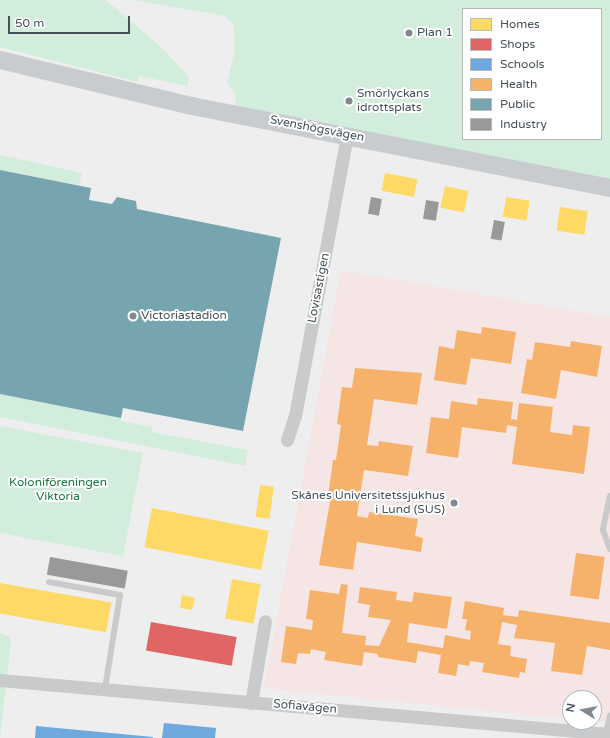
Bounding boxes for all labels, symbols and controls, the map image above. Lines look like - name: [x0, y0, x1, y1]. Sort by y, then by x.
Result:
- scale bar: [10, 8, 132, 34]
- legend: [462, 8, 602, 140]
- text: 50 m: [15, 16, 44, 30]
- text: Homes: [500, 17, 540, 31]
- place label: Plan 1: [417, 26, 453, 40]
- marker: Plan 1: [404, 28, 414, 38]
- text: Shops: [500, 37, 535, 51]
- text: Schools: [500, 57, 544, 71]
- text: Health: [500, 77, 537, 91]
- place label: Smörlyckans idrottsplats: [357, 87, 429, 115]
- marker: Smörlyckans idrottsplats: [344, 96, 354, 106]
- text: Public: [500, 97, 535, 111]
- street label: Svenshögsvägen: [269, 113, 365, 145]
- text: Industry: [500, 117, 547, 131]
- street label: Lovisastigen: [305, 252, 333, 324]
- place label: Victoriastadion: [141, 309, 227, 323]
- marker: Victoriastadion: [128, 311, 138, 321]
- park label: Koloniföreningen Viktoria: [9, 476, 107, 504]
- place label: Skånes Universitetssjukhus i Lund (SUS): [291, 489, 445, 517]
- marker: Skånes Universitetssjukhus i Lund (SUS): [448, 497, 460, 509]
- north arrow: [562, 690, 602, 730]
- street label: Sofiavägen: [273, 697, 337, 717]
- text: N: [563, 702, 578, 713]

